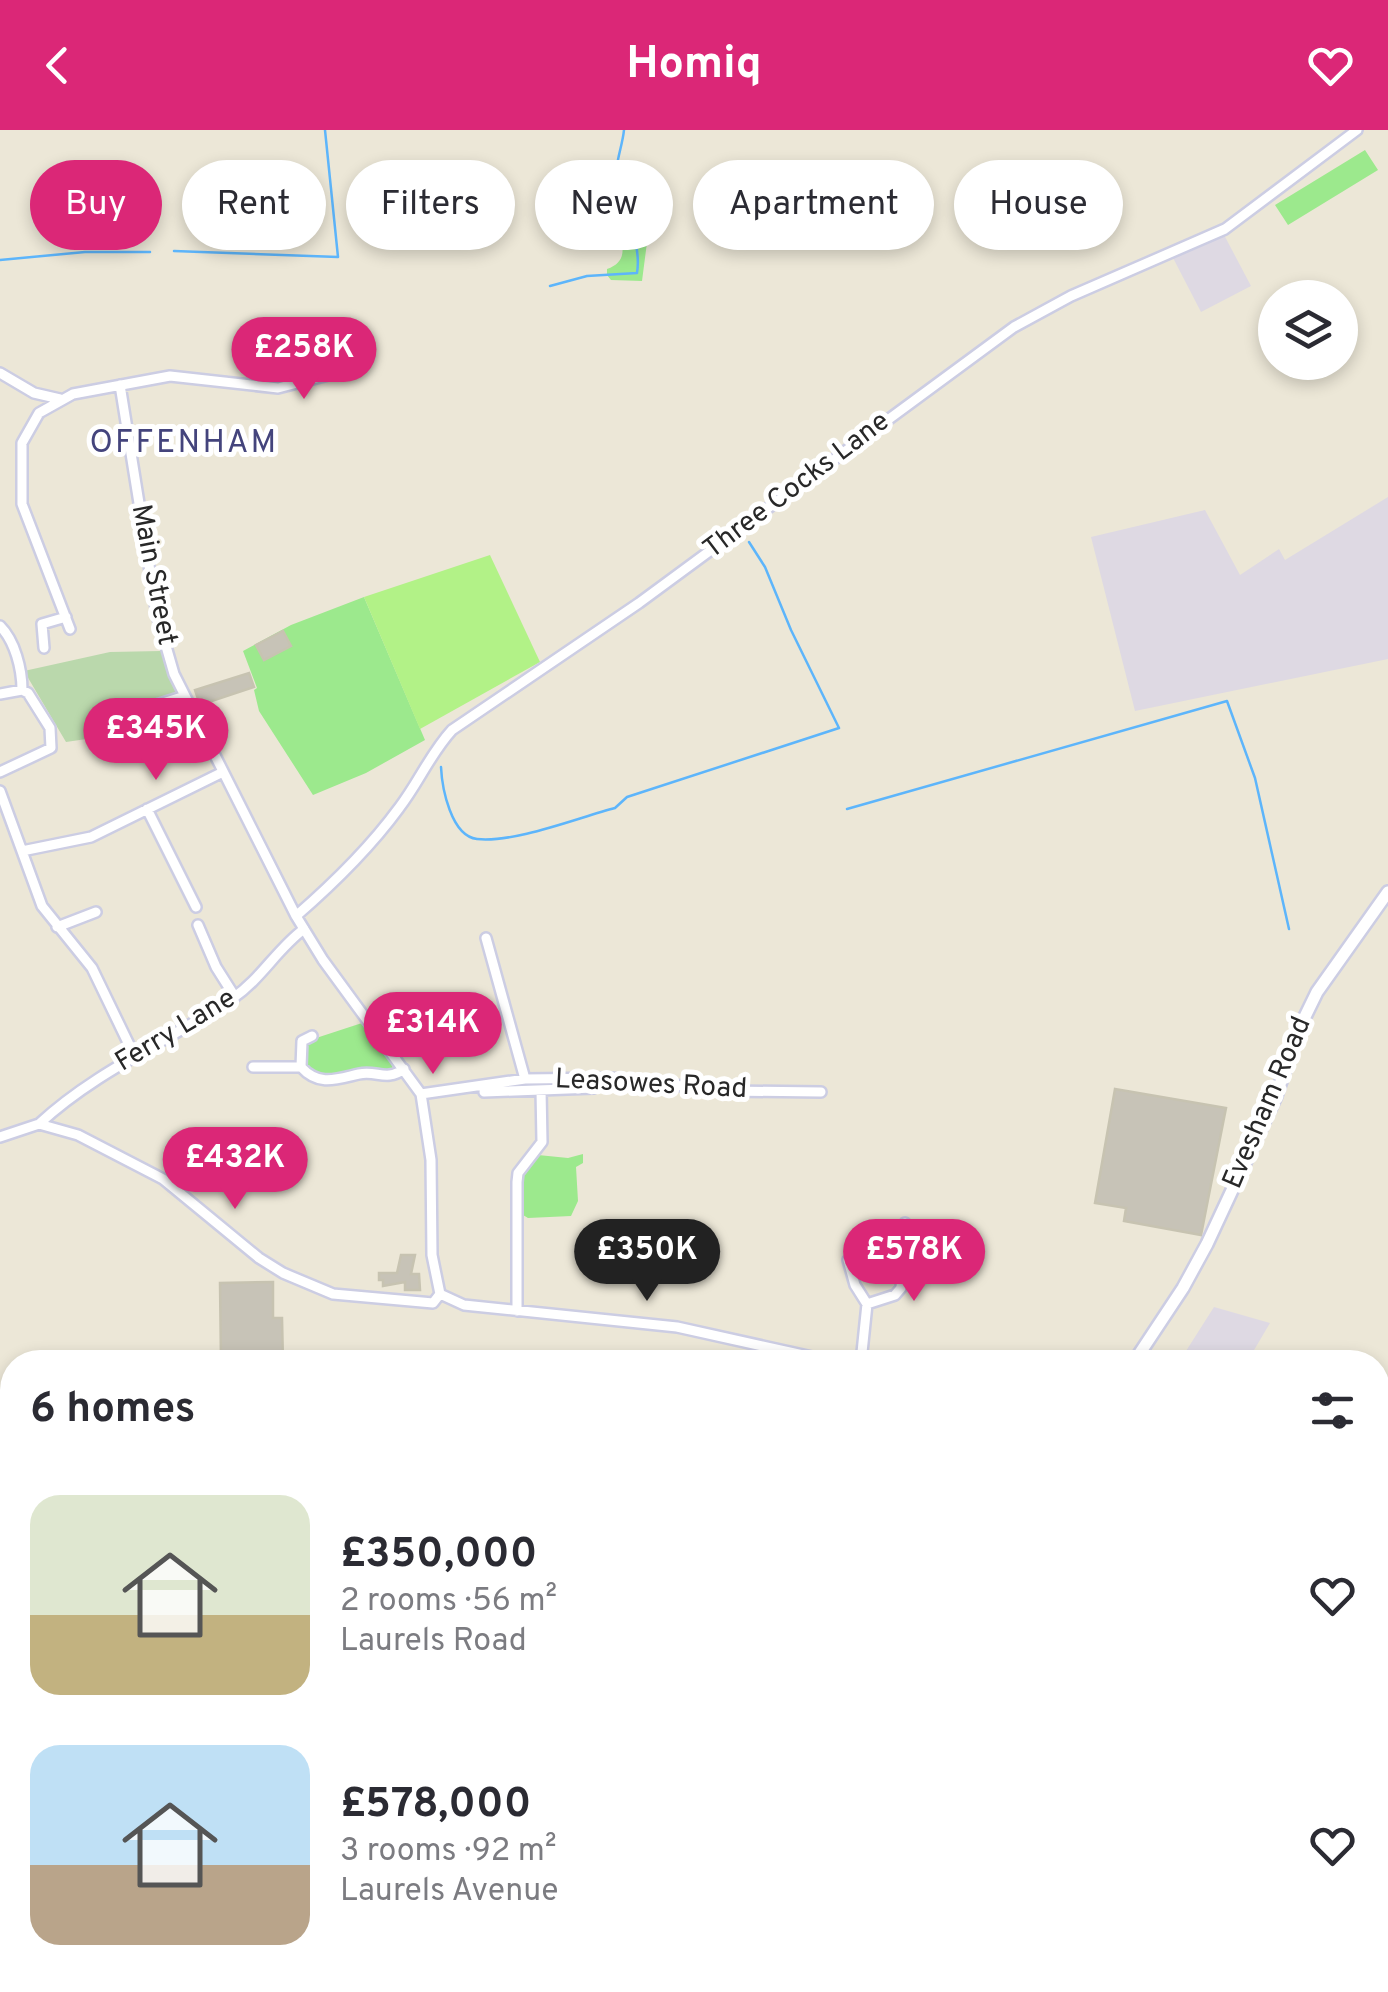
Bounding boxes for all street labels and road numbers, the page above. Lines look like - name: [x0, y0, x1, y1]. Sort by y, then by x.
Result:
- street label: Three Cocks Lane: [697, 404, 897, 568]
- street label: Main Street: [122, 501, 184, 649]
- street label: Ferry Lane: [109, 981, 243, 1081]
- street label: Evesham Road: [1216, 1012, 1320, 1194]
- street label: Leasowes Road: [554, 1062, 748, 1108]

